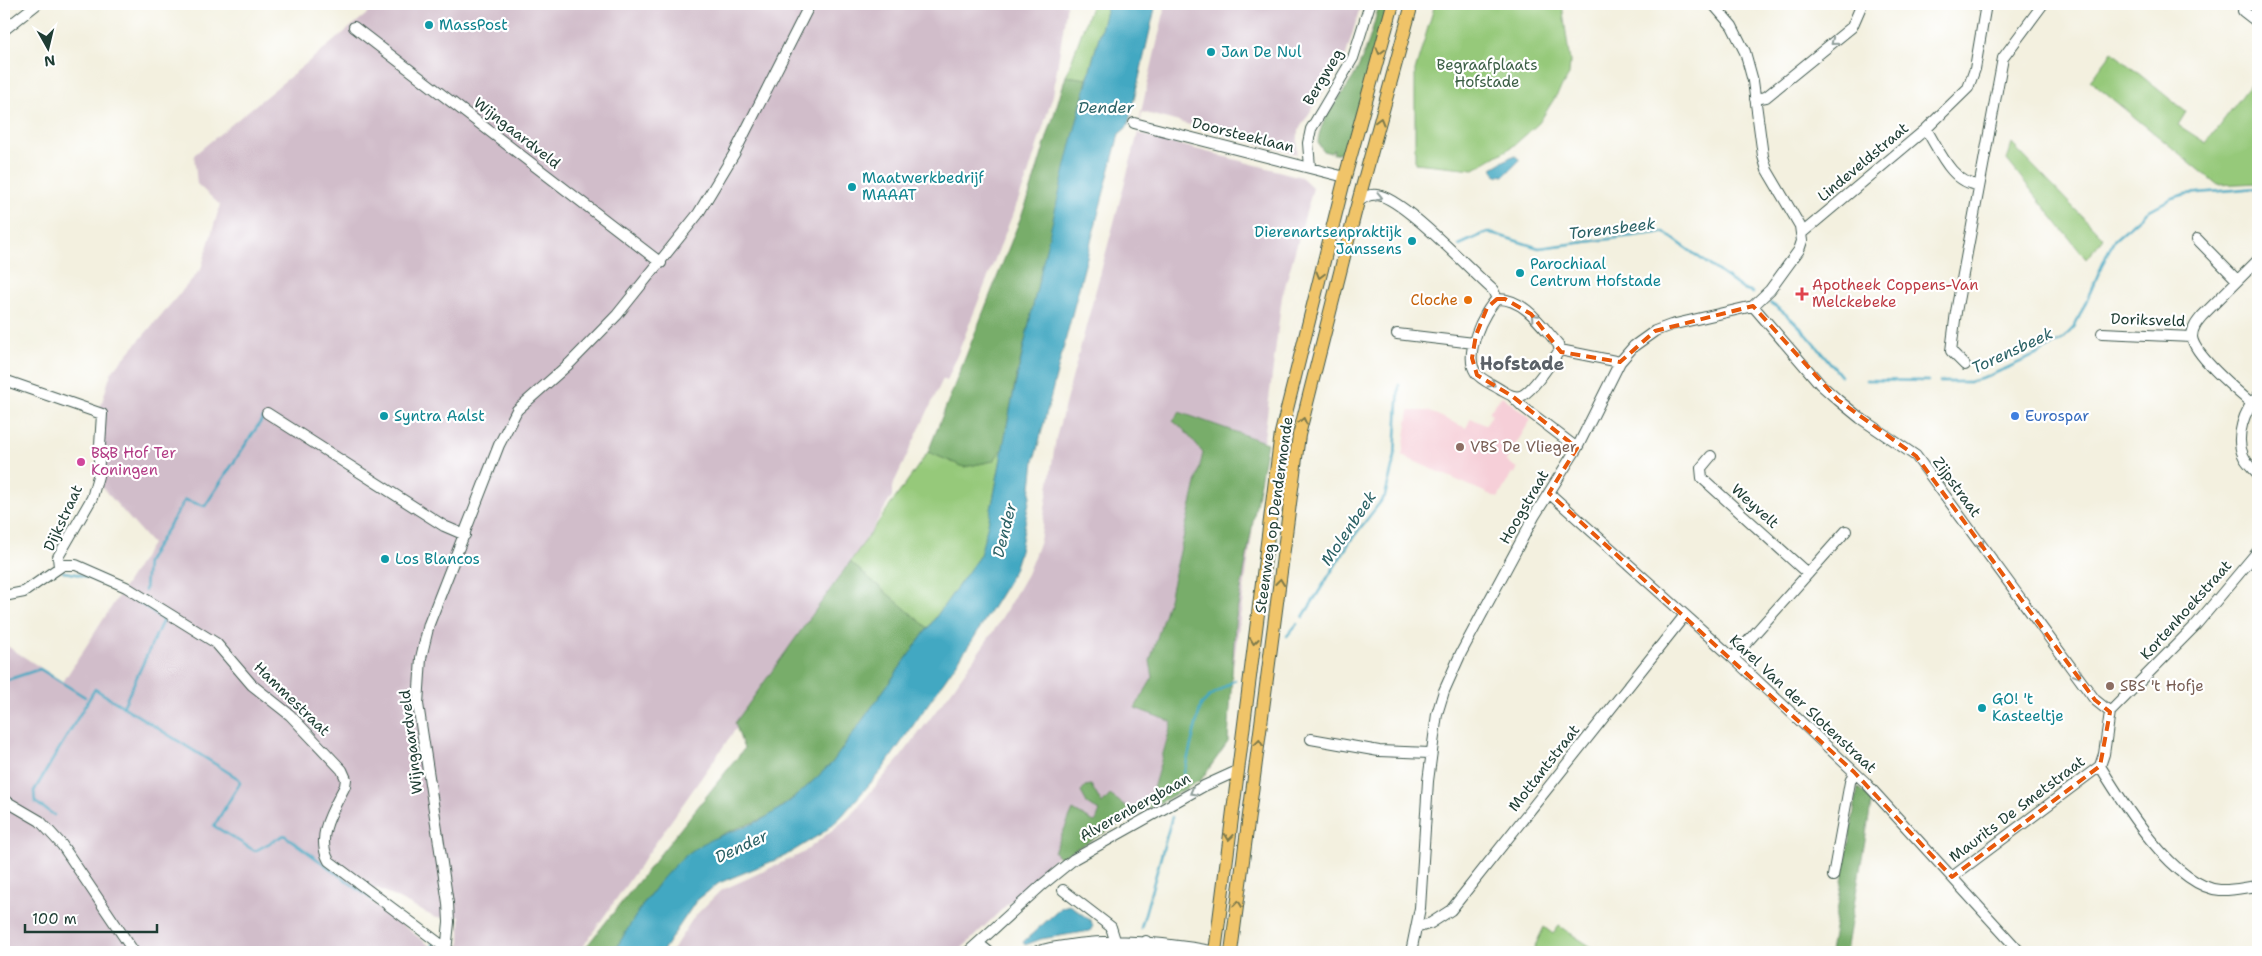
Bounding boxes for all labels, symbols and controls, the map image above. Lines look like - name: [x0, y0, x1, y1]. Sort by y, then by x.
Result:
- place label: MassPost: [439, 15, 508, 35]
- marker: MassPost: [423, 19, 435, 31]
- north arrow: [22, 22, 72, 72]
- one-way arrow: [1831, 36, 1840, 44]
- place label: Jan De Nul: [1221, 42, 1302, 62]
- street label: Bergweg: [1298, 45, 1348, 109]
- marker: Jan De Nul: [1205, 46, 1217, 58]
- one-way arrow: [1375, 46, 1385, 54]
- text: N: [43, 51, 57, 71]
- park label: Begraafplaats Hofstade: [1436, 55, 1538, 92]
- street label: Wijngaardveld: [469, 93, 565, 173]
- water label: Dender: [1078, 97, 1134, 118]
- street label: Doorsteeklaan: [1190, 113, 1296, 157]
- one-way arrow: [1374, 117, 1385, 126]
- street label: Lindeveldstraat: [1813, 118, 1913, 206]
- place label: Maatwerkbedrijf MAAAT: [862, 168, 984, 205]
- marker: Maatwerkbedrijf MAAAT: [846, 181, 858, 193]
- one-way arrow: [1374, 191, 1383, 201]
- water label: Torensbeek: [1567, 213, 1657, 244]
- place label: Dierenartsenpraktijk Janssens: [1254, 222, 1402, 259]
- marker: Dierenartsenpraktijk Janssens: [1406, 235, 1418, 247]
- place label: Parochiaal Centrum Hofstade: [1530, 254, 1661, 291]
- marker: Parochiaal Centrum Hofstade: [1514, 267, 1526, 279]
- one-way arrow: [1315, 271, 1325, 279]
- place label: Apotheek Coppens-Van Melckebeke: [1812, 275, 1978, 312]
- marker: Apotheek Coppens-Van Melckebeke: [1796, 288, 1808, 300]
- place label: Cloche: [1411, 290, 1458, 310]
- marker: Cloche: [1462, 294, 1474, 306]
- street label: Doriksveld: [2110, 309, 2186, 331]
- one-way arrow: [1531, 314, 1540, 323]
- water label: Torensbeek: [1968, 322, 2056, 378]
- district label: Hofstade: [1480, 352, 1565, 376]
- one-way arrow: [1486, 377, 1495, 387]
- place label: Syntra Aalst: [394, 406, 485, 426]
- place label: Eurospar: [2025, 406, 2089, 426]
- marker: Syntra Aalst: [378, 410, 390, 422]
- marker: Eurospar: [2009, 410, 2021, 422]
- street label: Steenweg op Dendermonde: [1250, 415, 1298, 615]
- one-way arrow: [1297, 416, 1308, 425]
- place label: VBS De Vlieger: [1470, 437, 1577, 457]
- marker: VBS De Vlieger: [1454, 441, 1466, 453]
- place label: B&B Hof Ter Koningen: [91, 443, 176, 480]
- street label: Zijpstraat: [1928, 453, 1986, 521]
- marker: B&B Hof Ter Koningen: [75, 456, 87, 468]
- street label: Hoogstraat: [1495, 466, 1553, 548]
- street label: Weyvelt: [1727, 479, 1783, 533]
- street label: Dijkstraat: [39, 482, 87, 554]
- water label: Molenbeek: [1316, 487, 1381, 570]
- water label: Dender: [988, 500, 1022, 560]
- one-way arrow: [1975, 539, 1984, 549]
- place label: Los Blancos: [395, 549, 480, 569]
- marker: Los Blancos: [379, 553, 391, 565]
- street label: Kortenhoekstraat: [2136, 556, 2236, 664]
- one-way arrow: [1274, 577, 1285, 585]
- street label: Karel Van der Slotenstraat: [1725, 630, 1881, 778]
- one-way arrow: [1249, 638, 1260, 646]
- street label: Hammestraat: [250, 658, 334, 740]
- one-way arrow: [2071, 670, 2081, 679]
- place label: SBS 't Hofje: [2120, 676, 2204, 696]
- marker: SBS 't Hofje: [2104, 680, 2116, 692]
- street label: Wijngaardveld: [395, 688, 427, 795]
- place label: GO! 't Kasteeltje: [1992, 689, 2064, 726]
- marker: GO! 't Kasteeltje: [1976, 702, 1988, 714]
- street label: Mottantstraat: [1504, 720, 1584, 816]
- one-way arrow: [1253, 738, 1264, 746]
- street label: Maurits De Smetstraat: [1945, 751, 2089, 867]
- street label: Alverenbergbaan: [1076, 768, 1194, 846]
- one-way arrow: [1189, 786, 1198, 796]
- water label: Dender: [711, 825, 771, 868]
- one-way arrow: [1224, 833, 1235, 841]
- one-way arrow: [1232, 900, 1243, 908]
- scale bar: [25, 901, 158, 933]
- text: 100 m: [32, 909, 77, 929]

